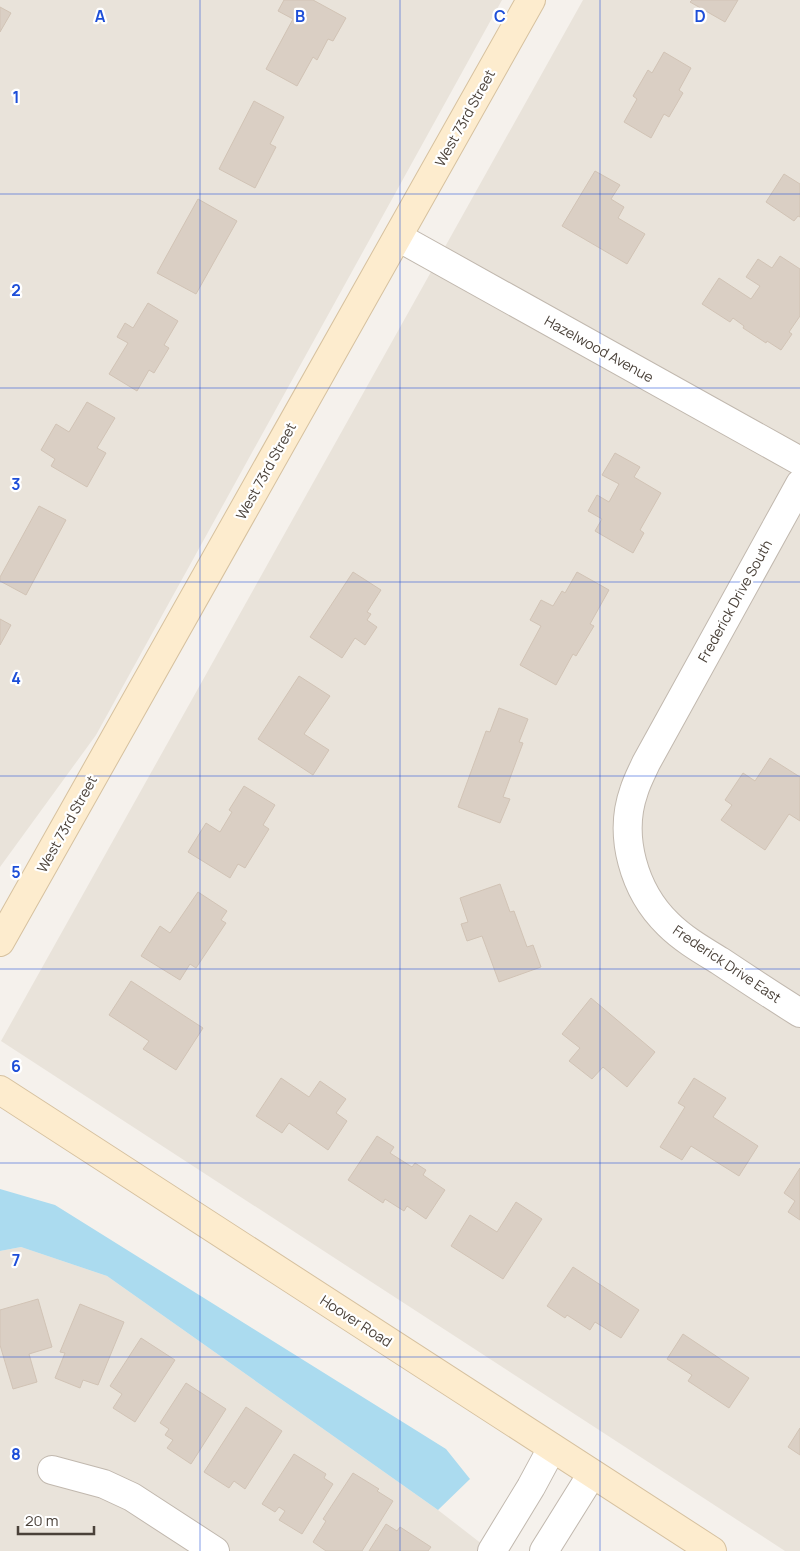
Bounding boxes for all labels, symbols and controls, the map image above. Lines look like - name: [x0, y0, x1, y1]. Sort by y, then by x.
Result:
- text: A: [95, 5, 106, 27]
- text: B: [295, 5, 305, 27]
- text: C: [494, 5, 506, 27]
- text: D: [694, 5, 706, 27]
- street label: West 73rd Street: [430, 66, 499, 170]
- text: 1: [12, 86, 20, 108]
- text: 2: [11, 279, 21, 301]
- street label: Hazelwood Avenue: [541, 311, 657, 386]
- street label: West 73rd Street: [231, 419, 300, 523]
- text: 3: [11, 473, 21, 495]
- street label: Frederick Drive South: [693, 536, 776, 665]
- text: 4: [11, 667, 21, 689]
- street label: West 73rd Street: [32, 772, 101, 876]
- text: 5: [11, 861, 21, 883]
- street label: Frederick Drive East: [669, 920, 785, 1007]
- text: 6: [11, 1055, 21, 1077]
- text: 7: [12, 1249, 20, 1271]
- street label: Hoover Road: [317, 1290, 396, 1351]
- text: 8: [11, 1443, 21, 1465]
- scale bar: [18, 1504, 94, 1536]
- text: 20 m: [25, 1510, 58, 1531]

